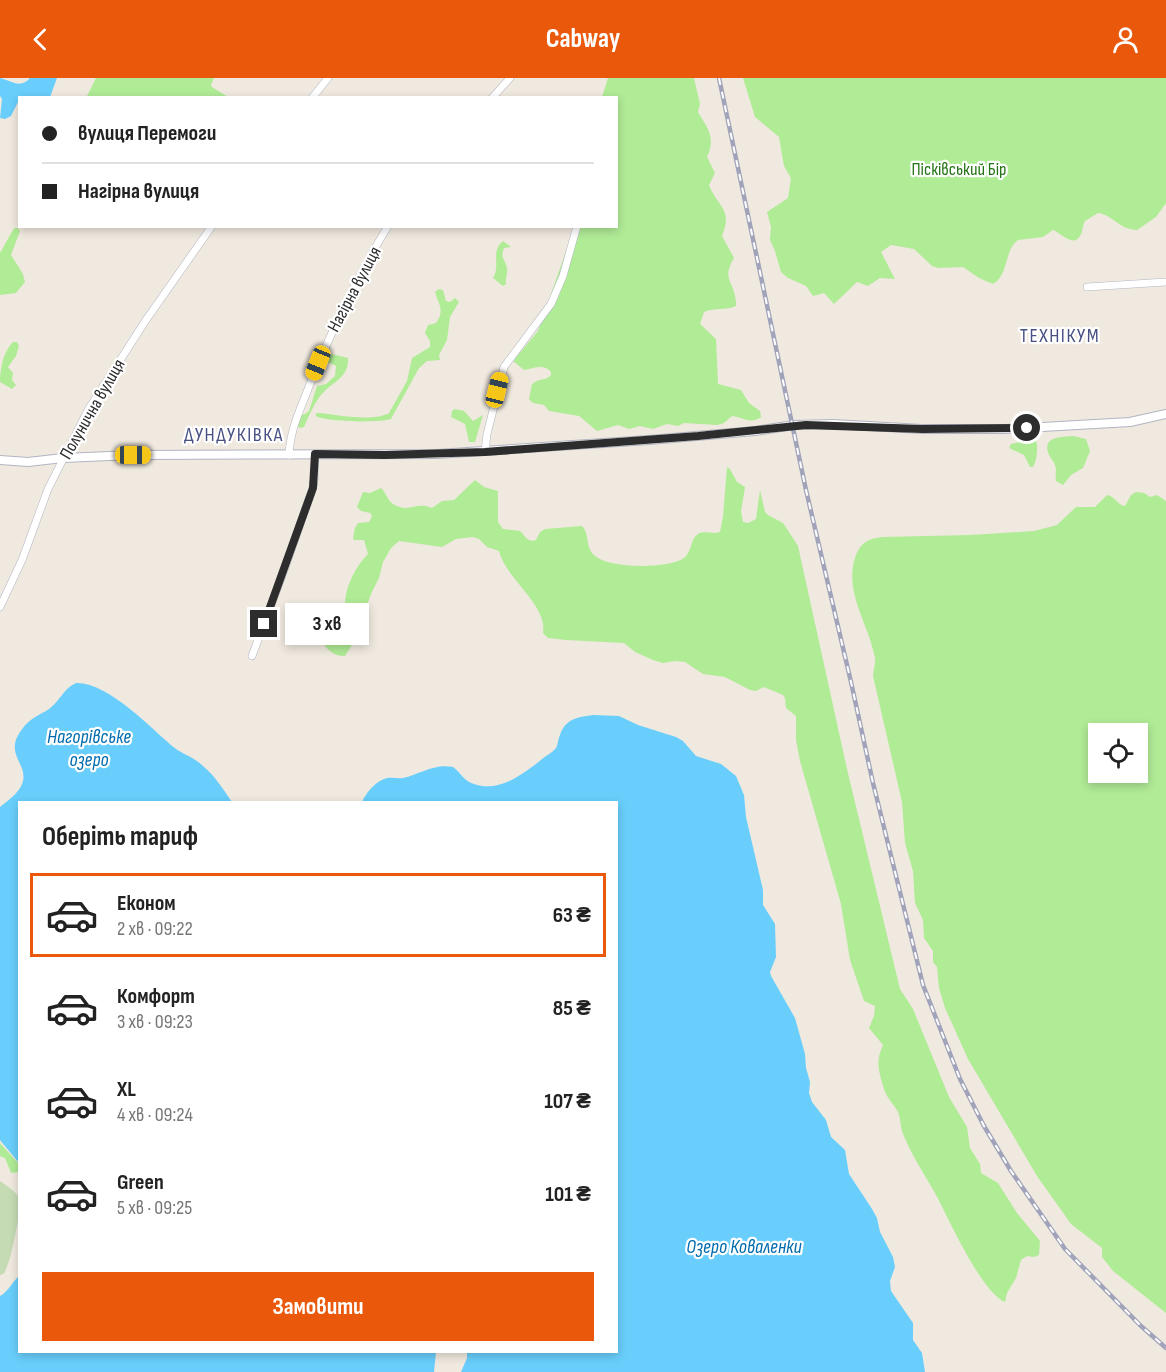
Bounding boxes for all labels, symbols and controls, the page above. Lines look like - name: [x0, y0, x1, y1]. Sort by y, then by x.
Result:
- icon: back: [24, 23, 57, 56]
- text: Cabway: [546, 23, 620, 55]
- icon: person: [1109, 23, 1142, 56]
- text: вулиця Перемоги: [78, 120, 216, 147]
- park label: Пісківський Бір: [911, 159, 1007, 180]
- text: Нагірна вулиця: [78, 178, 199, 205]
- street label: Нагірна вулиця: [323, 243, 386, 335]
- district label: ТЕХНІКУМ: [1020, 324, 1100, 348]
- car: [303, 343, 333, 383]
- street label: Полунична вулиця: [55, 356, 130, 463]
- car: [484, 370, 510, 410]
- route start: [1013, 414, 1040, 441]
- district label: ДУНДУКІВКА: [184, 423, 284, 447]
- car: [115, 446, 151, 464]
- callout: 3 хв: [285, 603, 369, 645]
- route end: [250, 610, 277, 637]
- text: 3 хв: [312, 612, 342, 636]
- map controls: [1088, 723, 1148, 783]
- button: locate: [1088, 723, 1148, 783]
- water label: Нагорівське озеро: [47, 725, 131, 772]
- text: Оберіть тариф: [42, 821, 198, 853]
- icon: car: [45, 888, 99, 942]
- text: Економ: [117, 890, 176, 917]
- text: 63 ₴: [553, 902, 591, 929]
- text: 2 хв · 09:22: [117, 917, 193, 941]
- icon: car: [45, 981, 99, 1035]
- text: Комфорт: [117, 983, 195, 1010]
- text: 85 ₴: [553, 995, 591, 1022]
- text: 3 хв · 09:23: [117, 1010, 193, 1034]
- icon: car: [45, 1074, 99, 1128]
- text: XL: [117, 1076, 136, 1103]
- text: 107 ₴: [544, 1088, 591, 1115]
- text: 4 хв · 09:24: [117, 1103, 193, 1127]
- icon: car: [45, 1167, 99, 1221]
- text: Green: [117, 1169, 164, 1196]
- text: 101 ₴: [545, 1181, 591, 1208]
- text: 5 хв · 09:25: [117, 1196, 192, 1220]
- water label: Озеро Коваленки: [686, 1235, 803, 1259]
- button: Замовити: [42, 1272, 594, 1341]

